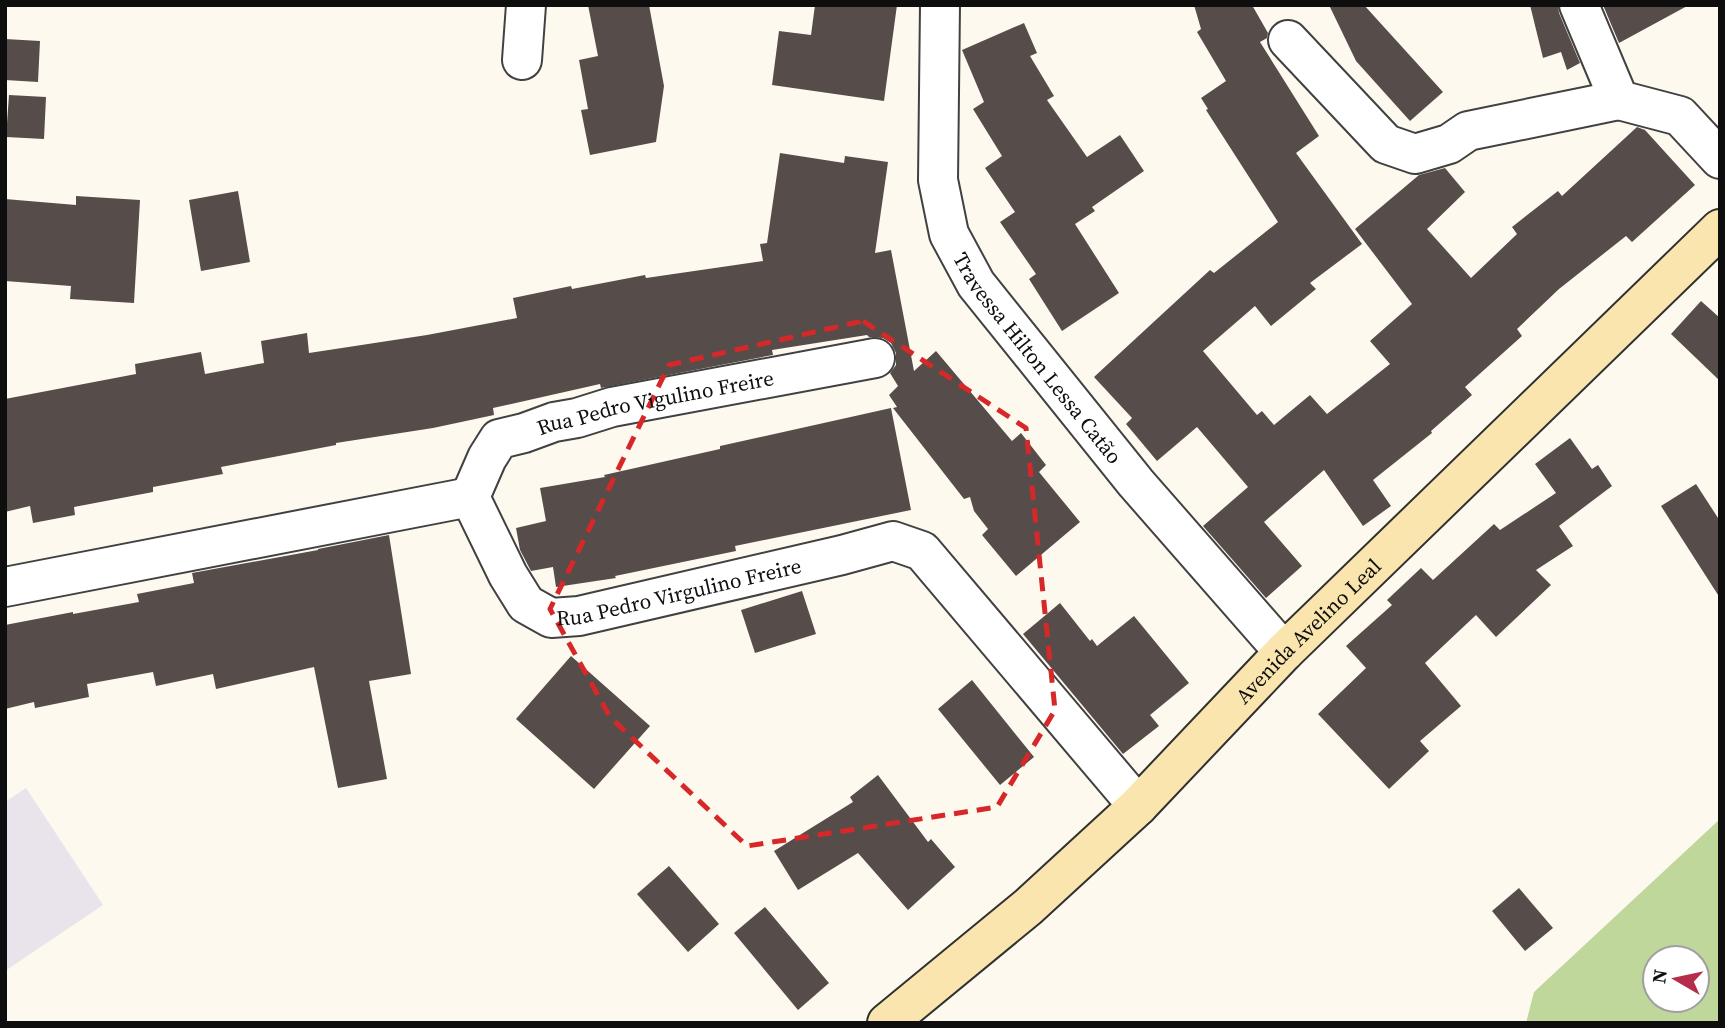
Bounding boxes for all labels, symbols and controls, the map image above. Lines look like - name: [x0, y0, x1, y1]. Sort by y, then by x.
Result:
- street label: Travessa Hilton Lessa Catão: [947, 247, 1129, 470]
- street label: Rua Pedro Vigulino Freire: [532, 363, 776, 442]
- street label: Rua Pedro Virgulino Freire: [555, 550, 804, 632]
- street label: Avenida Avelino Leal: [1228, 552, 1387, 710]
- north arrow: [1641, 944, 1711, 1014]
- text: N: [1645, 967, 1673, 985]

